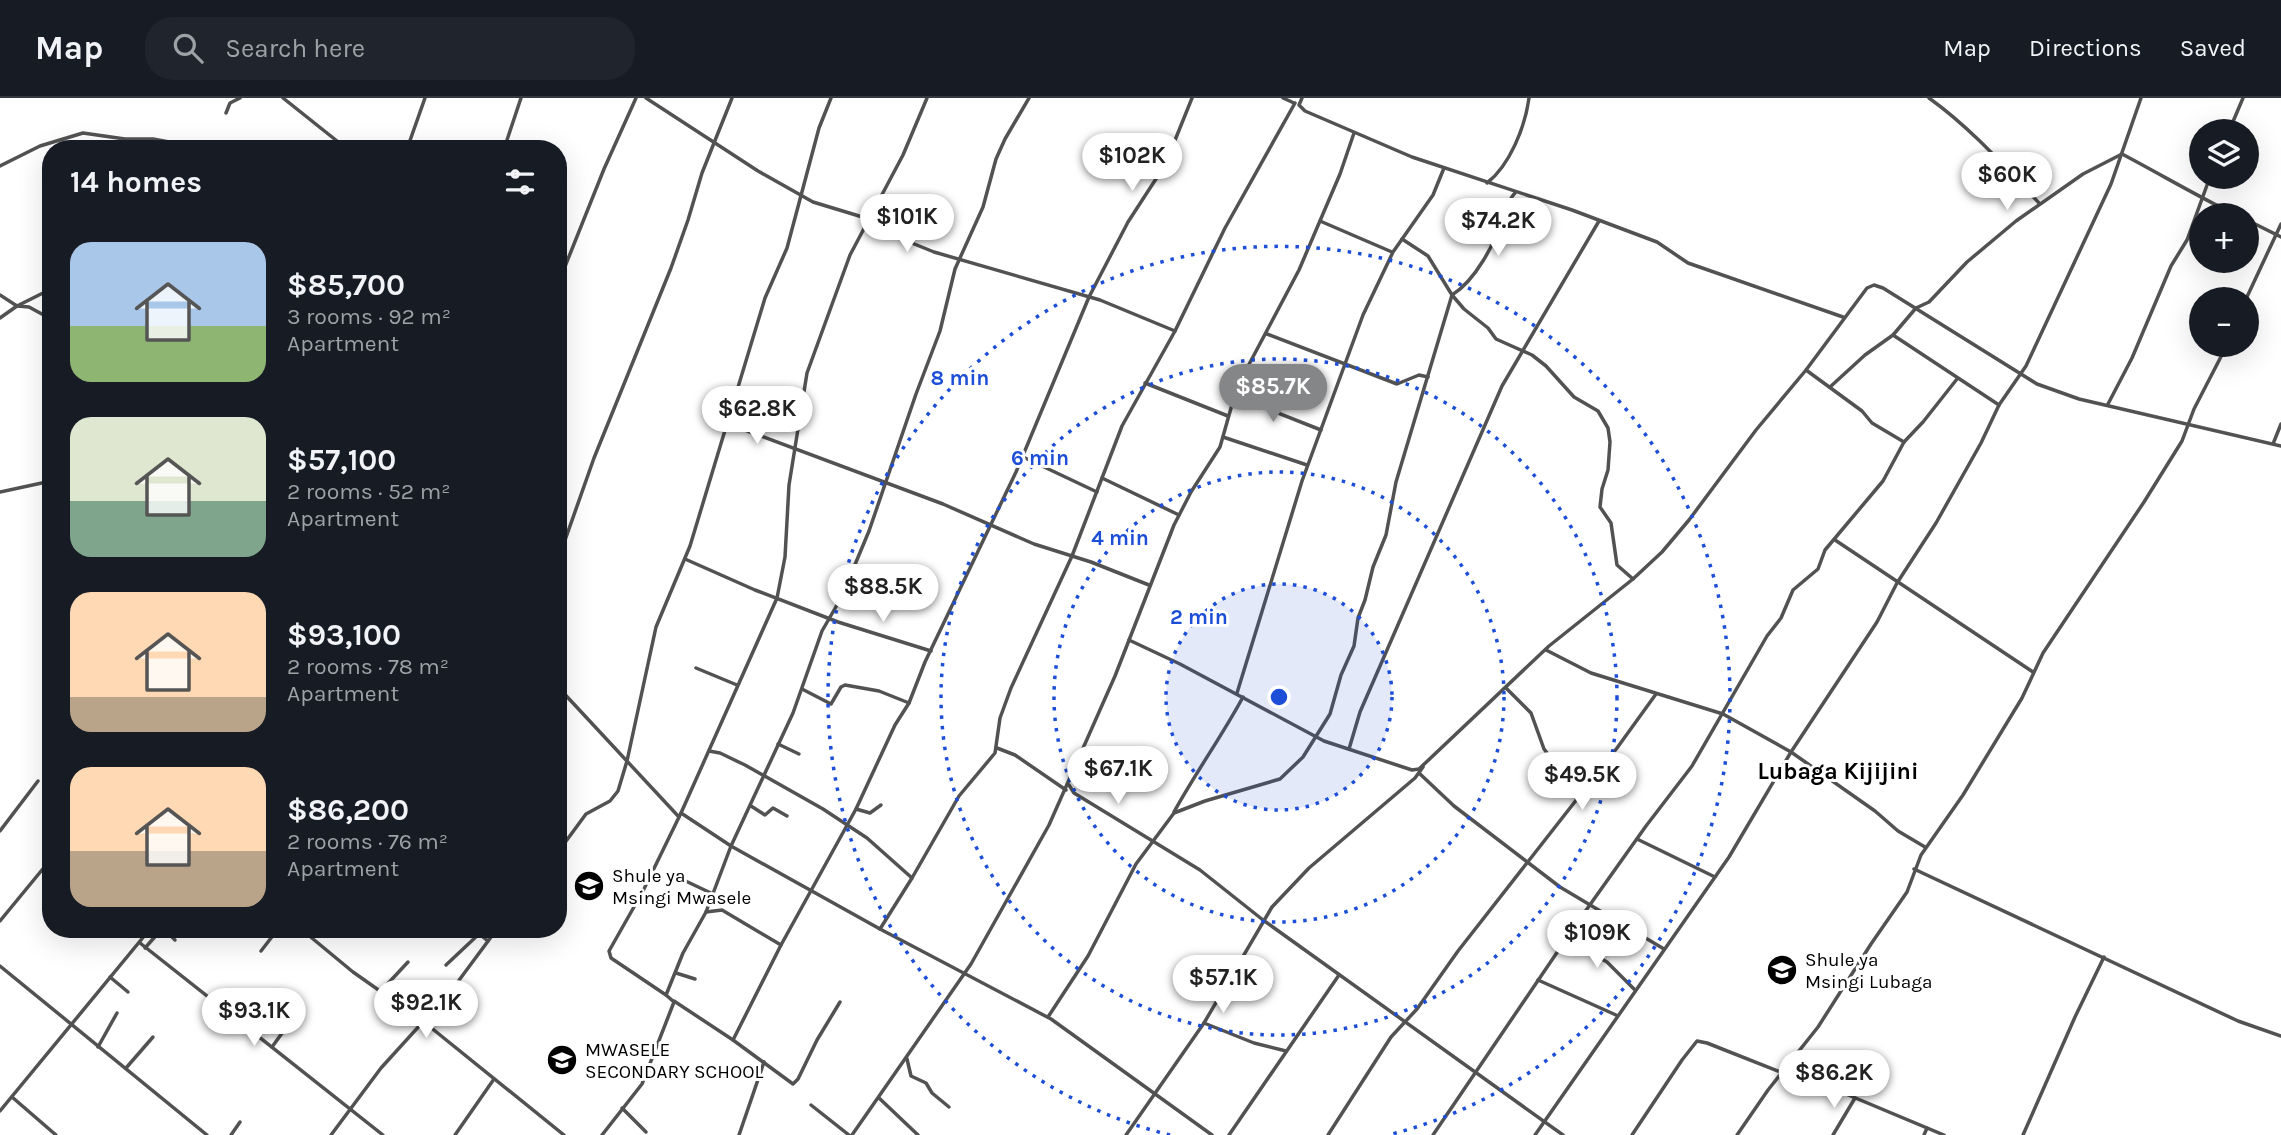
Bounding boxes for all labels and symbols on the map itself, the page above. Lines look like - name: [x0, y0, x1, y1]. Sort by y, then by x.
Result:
- pin: $102K: [1083, 134, 1181, 193]
- pin: $60K: [1966, 152, 2048, 212]
- pin: $101K: [858, 194, 956, 254]
- pin: $74.2K: [1441, 198, 1555, 258]
- pin: $85.7K: [1216, 364, 1330, 424]
- text: 8 min: [931, 366, 989, 390]
- pin: $62.8K: [700, 386, 814, 446]
- text: 6 min: [1011, 446, 1069, 470]
- text: 4 min: [1091, 526, 1149, 550]
- pin: $88.5K: [826, 564, 940, 624]
- text: 2 min: [1170, 605, 1228, 629]
- centre of rings: [1267, 685, 1291, 709]
- pin: $67.1K: [1061, 746, 1175, 806]
- pin: $49.5K: [1525, 752, 1639, 812]
- district label: Lubaga Kijijini: [1758, 758, 1918, 785]
- place label: Shule ya Msingi Mwasele: [612, 865, 751, 909]
- school or university icon: Shule ya Msingi Mwasele: [572, 869, 606, 903]
- pin: $109K: [1548, 910, 1646, 970]
- place label: Shule ya Msingi Lubaga: [1805, 949, 1932, 993]
- school or university icon: Shule ya Msingi Lubaga: [1765, 953, 1799, 987]
- pin: $57.1K: [1166, 956, 1280, 1015]
- pin: $92.1K: [369, 981, 483, 1040]
- pin: $93.1K: [197, 988, 311, 1048]
- place label: MWASELE SECONDARY SCHOOL: [585, 1039, 763, 1083]
- school or university icon: MWASELE SECONDARY SCHOOL: [545, 1043, 579, 1077]
- pin: $86.2K: [1777, 1051, 1891, 1110]

